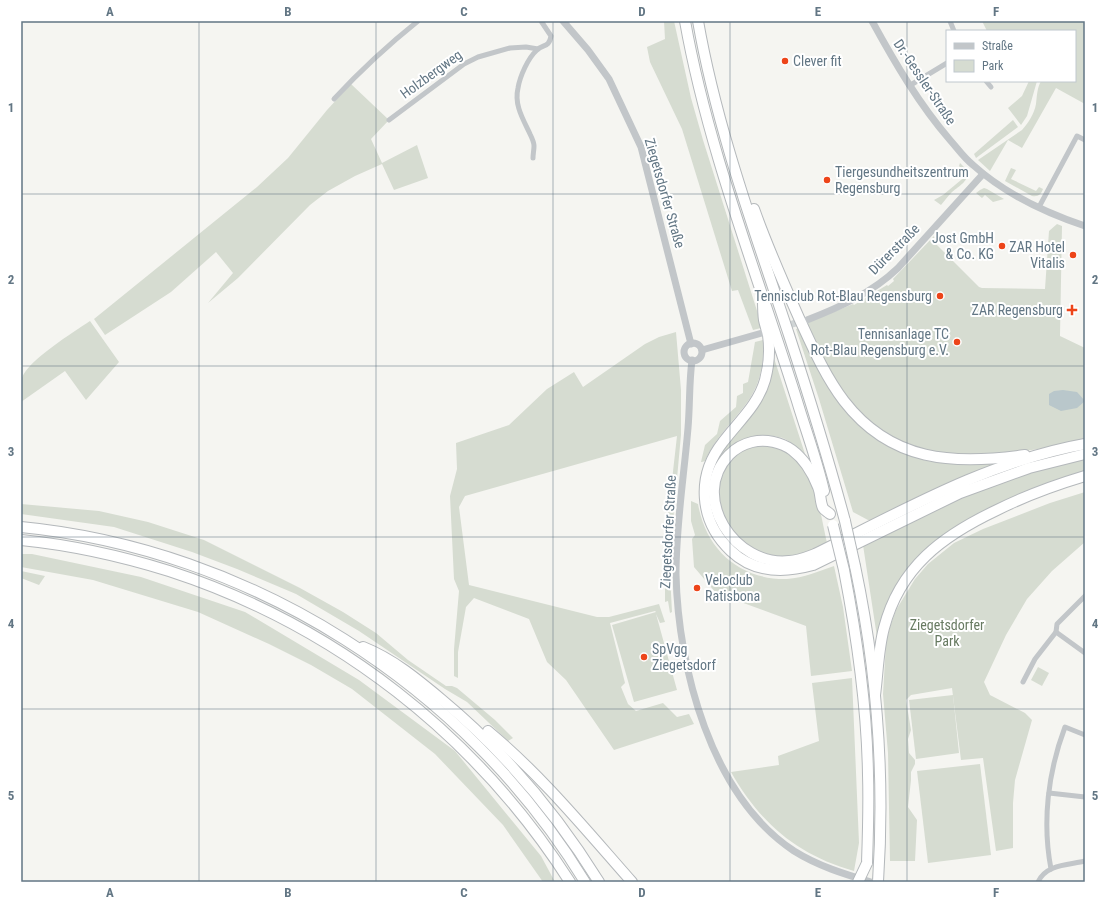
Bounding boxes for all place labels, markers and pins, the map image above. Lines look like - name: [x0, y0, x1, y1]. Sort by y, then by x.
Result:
- place label: Clever fit: [793, 53, 842, 69]
- marker: Clever fit: [780, 56, 790, 66]
- place label: Tiergesundheitszentrum Regensburg: [835, 164, 969, 196]
- marker: Tiergesundheitszentrum Regensburg: [822, 175, 832, 185]
- place label: Jost GmbH & Co. KG: [932, 230, 994, 262]
- place label: ZAR Hotel Vitalis: [1009, 239, 1065, 271]
- marker: Jost GmbH & Co. KG: [997, 241, 1007, 251]
- marker: ZAR Hotel Vitalis: [1068, 250, 1078, 260]
- place label: Tennisclub Rot-Blau Regensburg: [754, 288, 932, 304]
- marker: Tennisclub Rot-Blau Regensburg: [935, 291, 945, 301]
- place label: ZAR Regensburg: [972, 302, 1063, 318]
- marker: ZAR Regensburg: [1066, 304, 1078, 316]
- place label: Tennisanlage TC Rot-Blau Regensburg e.V.: [811, 326, 949, 358]
- marker: Tennisanlage TC Rot-Blau Regensburg e.V.: [952, 337, 962, 347]
- place label: Veloclub Ratisbona: [705, 572, 760, 604]
- marker: Veloclub Ratisbona: [692, 583, 702, 593]
- place label: SpVgg Ziegetsdorf: [652, 641, 716, 673]
- marker: SpVgg Ziegetsdorf: [639, 652, 649, 662]

